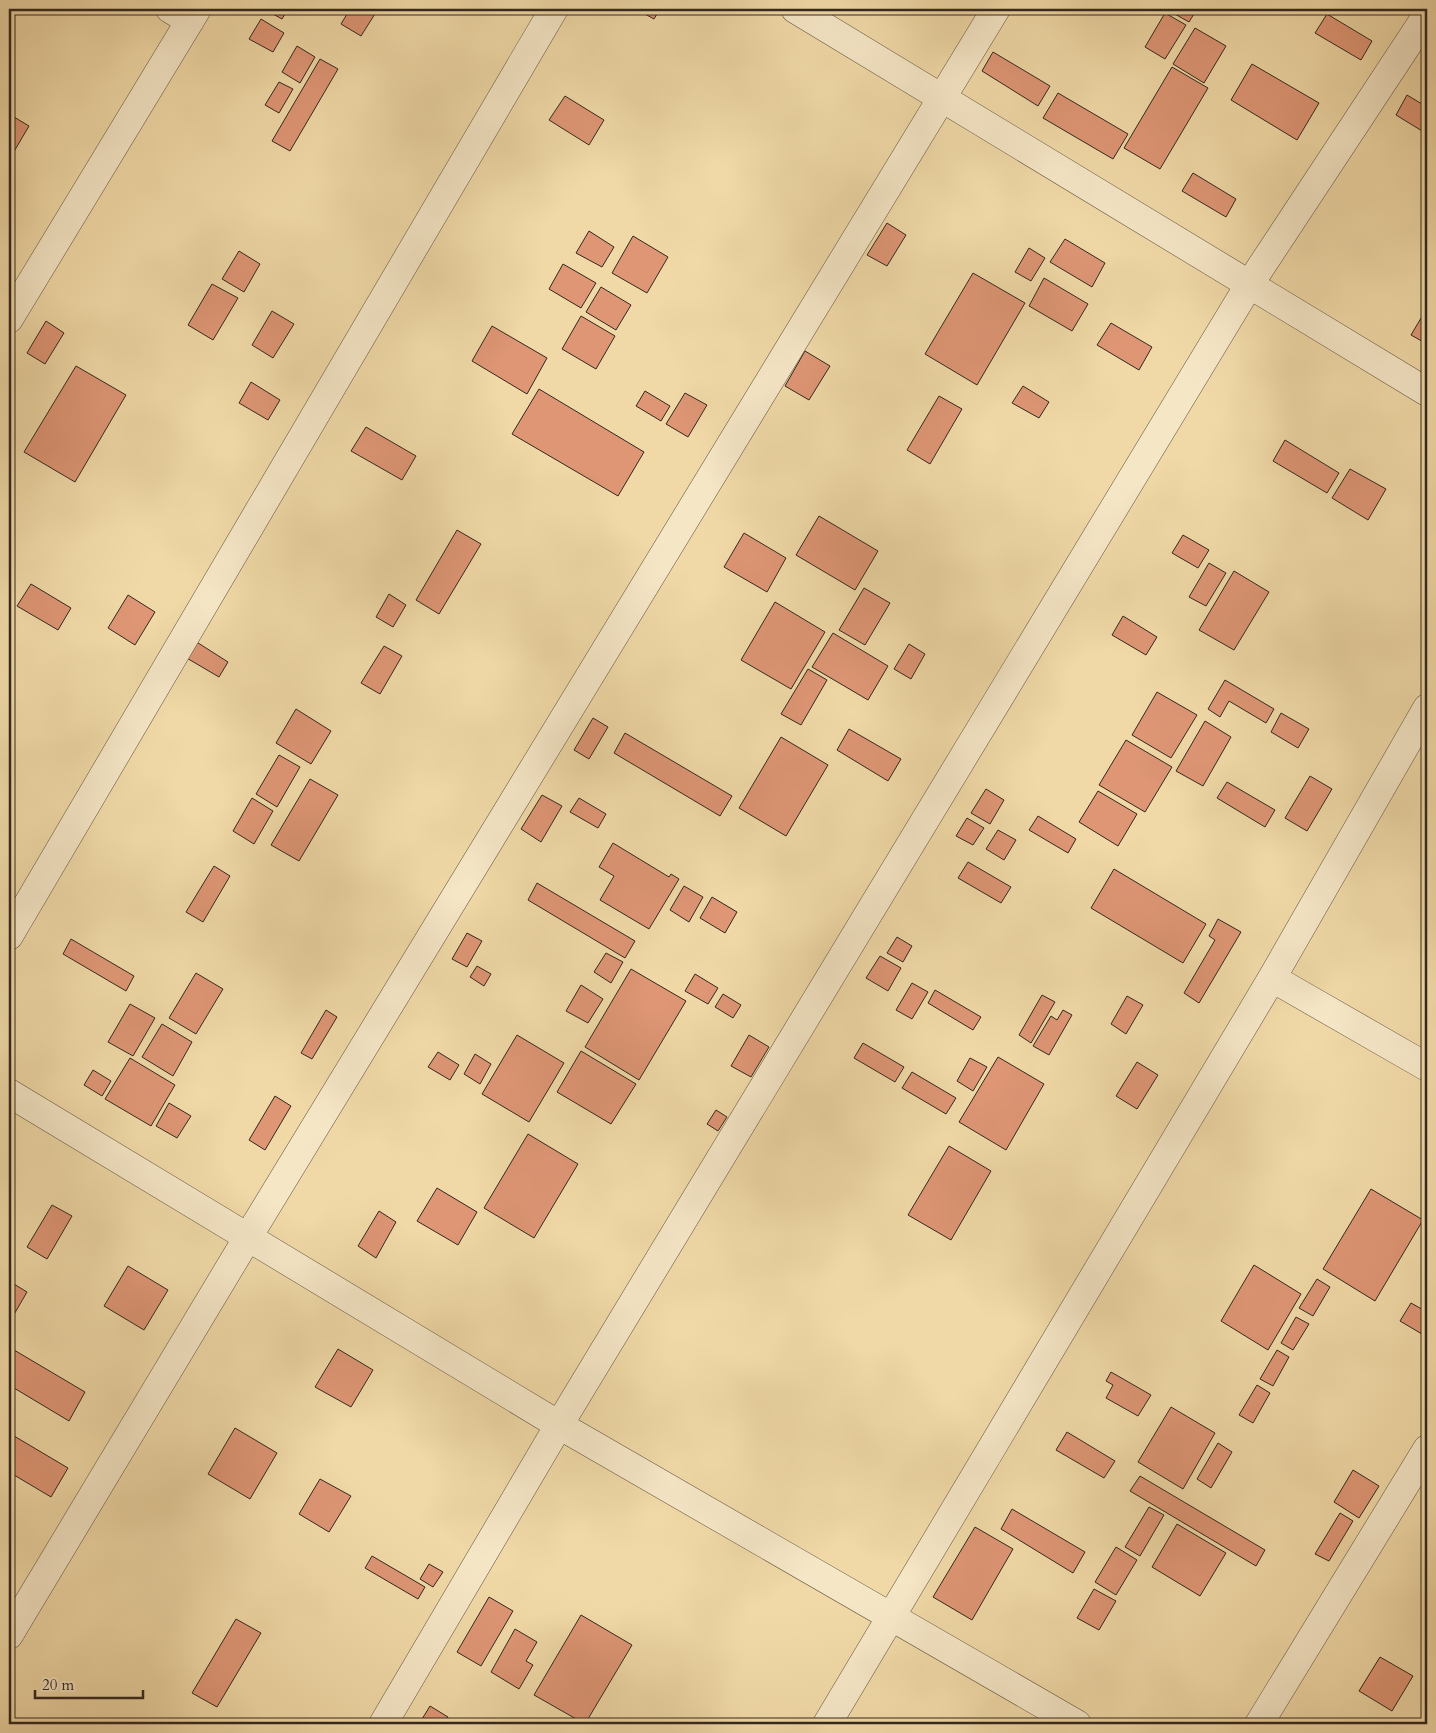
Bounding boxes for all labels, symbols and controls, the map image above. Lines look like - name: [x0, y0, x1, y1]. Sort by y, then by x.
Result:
- scale bar: [35, 1668, 142, 1700]
- text: 20 m: [42, 1675, 74, 1695]

